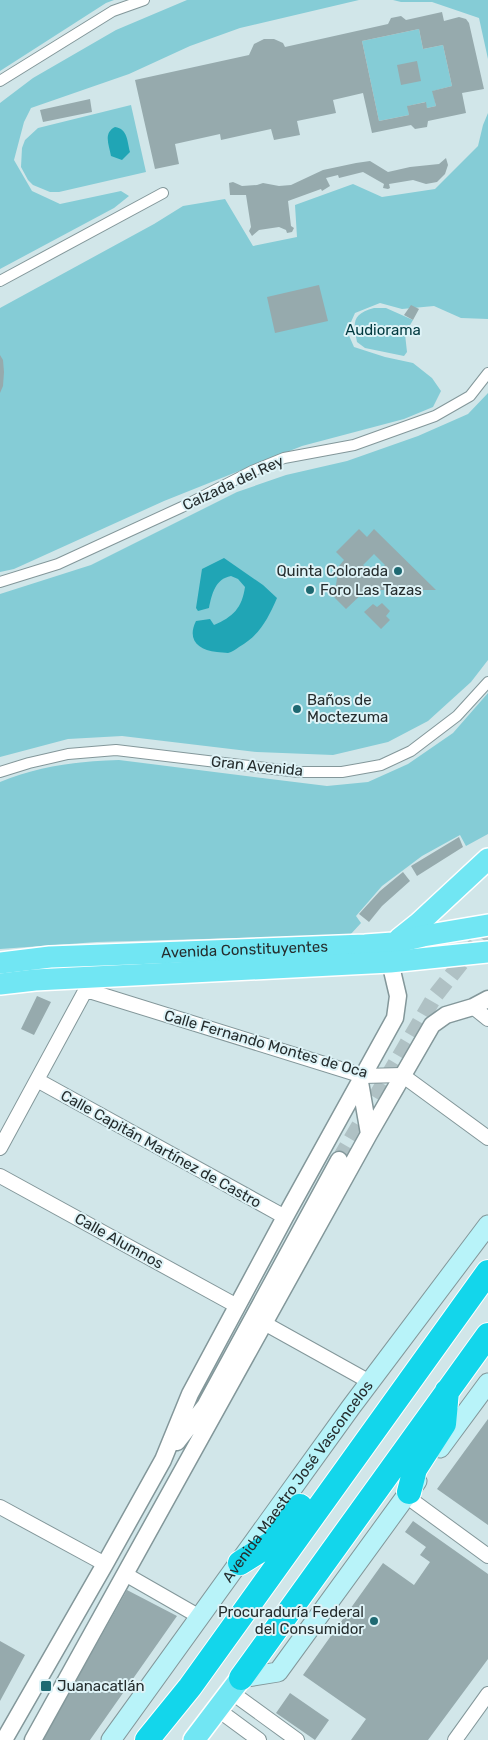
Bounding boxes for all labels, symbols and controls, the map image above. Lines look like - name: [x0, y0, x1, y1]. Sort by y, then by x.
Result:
- park label: Audiorama: [345, 321, 421, 339]
- street label: Calzada del Rey: [180, 452, 286, 514]
- place label: Quinta Colorada: [276, 562, 388, 580]
- marker: Quinta Colorada: [392, 565, 404, 577]
- place label: Foro Las Tazas: [320, 581, 422, 599]
- marker: Foro Las Tazas: [304, 584, 316, 596]
- place label: Baños de Moctezuma: [307, 691, 388, 726]
- marker: Baños de Moctezuma: [291, 703, 303, 715]
- street label: Gran Avenida: [210, 752, 304, 780]
- street label: Avenida Constituyentes: [161, 937, 329, 962]
- street label: Calle Fernando Montes de Oca: [162, 1006, 370, 1082]
- street label: Calle Capitán Martínez de Castro: [58, 1086, 264, 1212]
- street label: Calle Alumnos: [71, 1209, 167, 1273]
- street label: Avenida Maestro José Vasconcelos: [219, 1377, 377, 1586]
- place label: Procuraduría Federal del Consumidor: [218, 1603, 364, 1638]
- marker: Procuraduría Federal del Consumidor: [368, 1615, 380, 1627]
- place label: Juanacatlán: [57, 1677, 145, 1695]
- marker: Juanacatlán: [39, 1679, 53, 1693]

